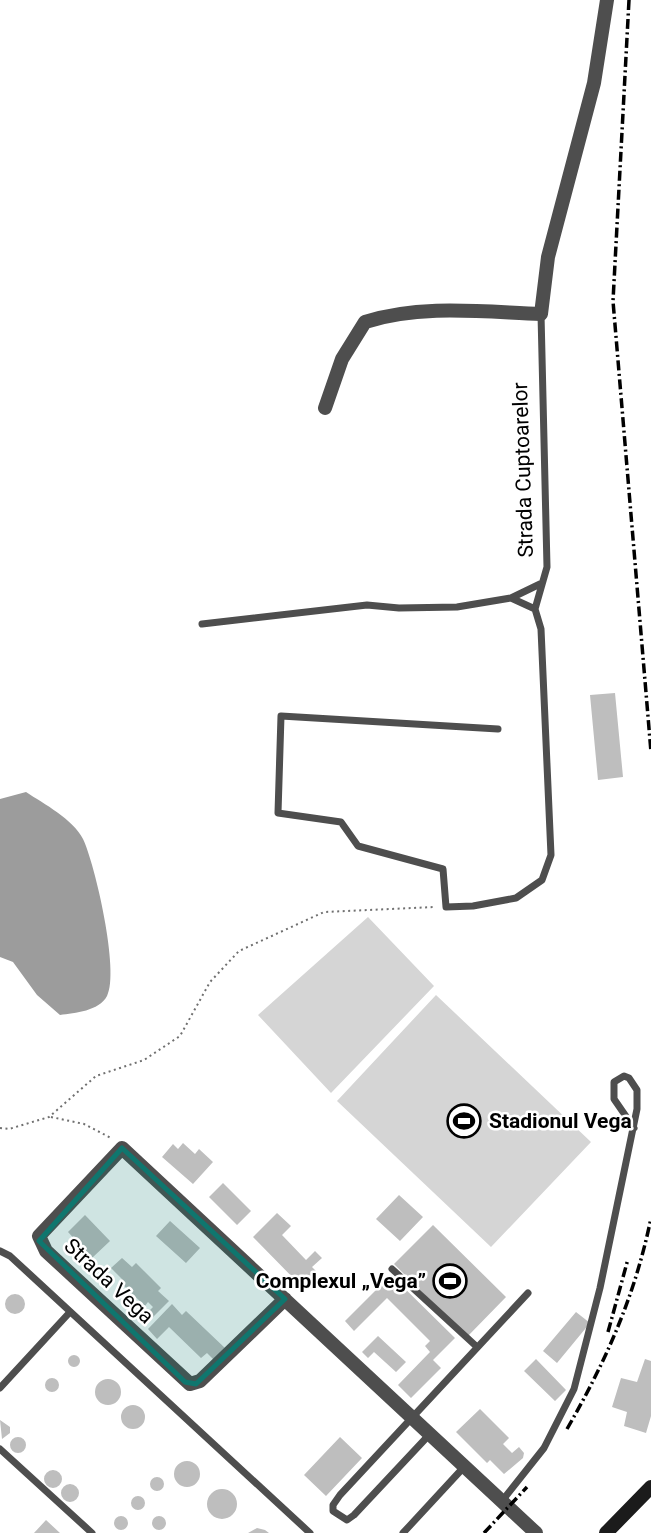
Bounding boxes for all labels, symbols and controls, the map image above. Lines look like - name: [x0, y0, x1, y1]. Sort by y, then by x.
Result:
- street label: Strada Cuptoarelor: [508, 382, 538, 558]
- sports icon: Stadionul Vega: [445, 1102, 483, 1140]
- place label: Stadionul Vega: [489, 1109, 632, 1133]
- street label: Strada Vega: [59, 1234, 159, 1328]
- sports icon: Complexul „Vega”: [431, 1262, 469, 1300]
- place label: Complexul „Vega”: [256, 1269, 426, 1293]

